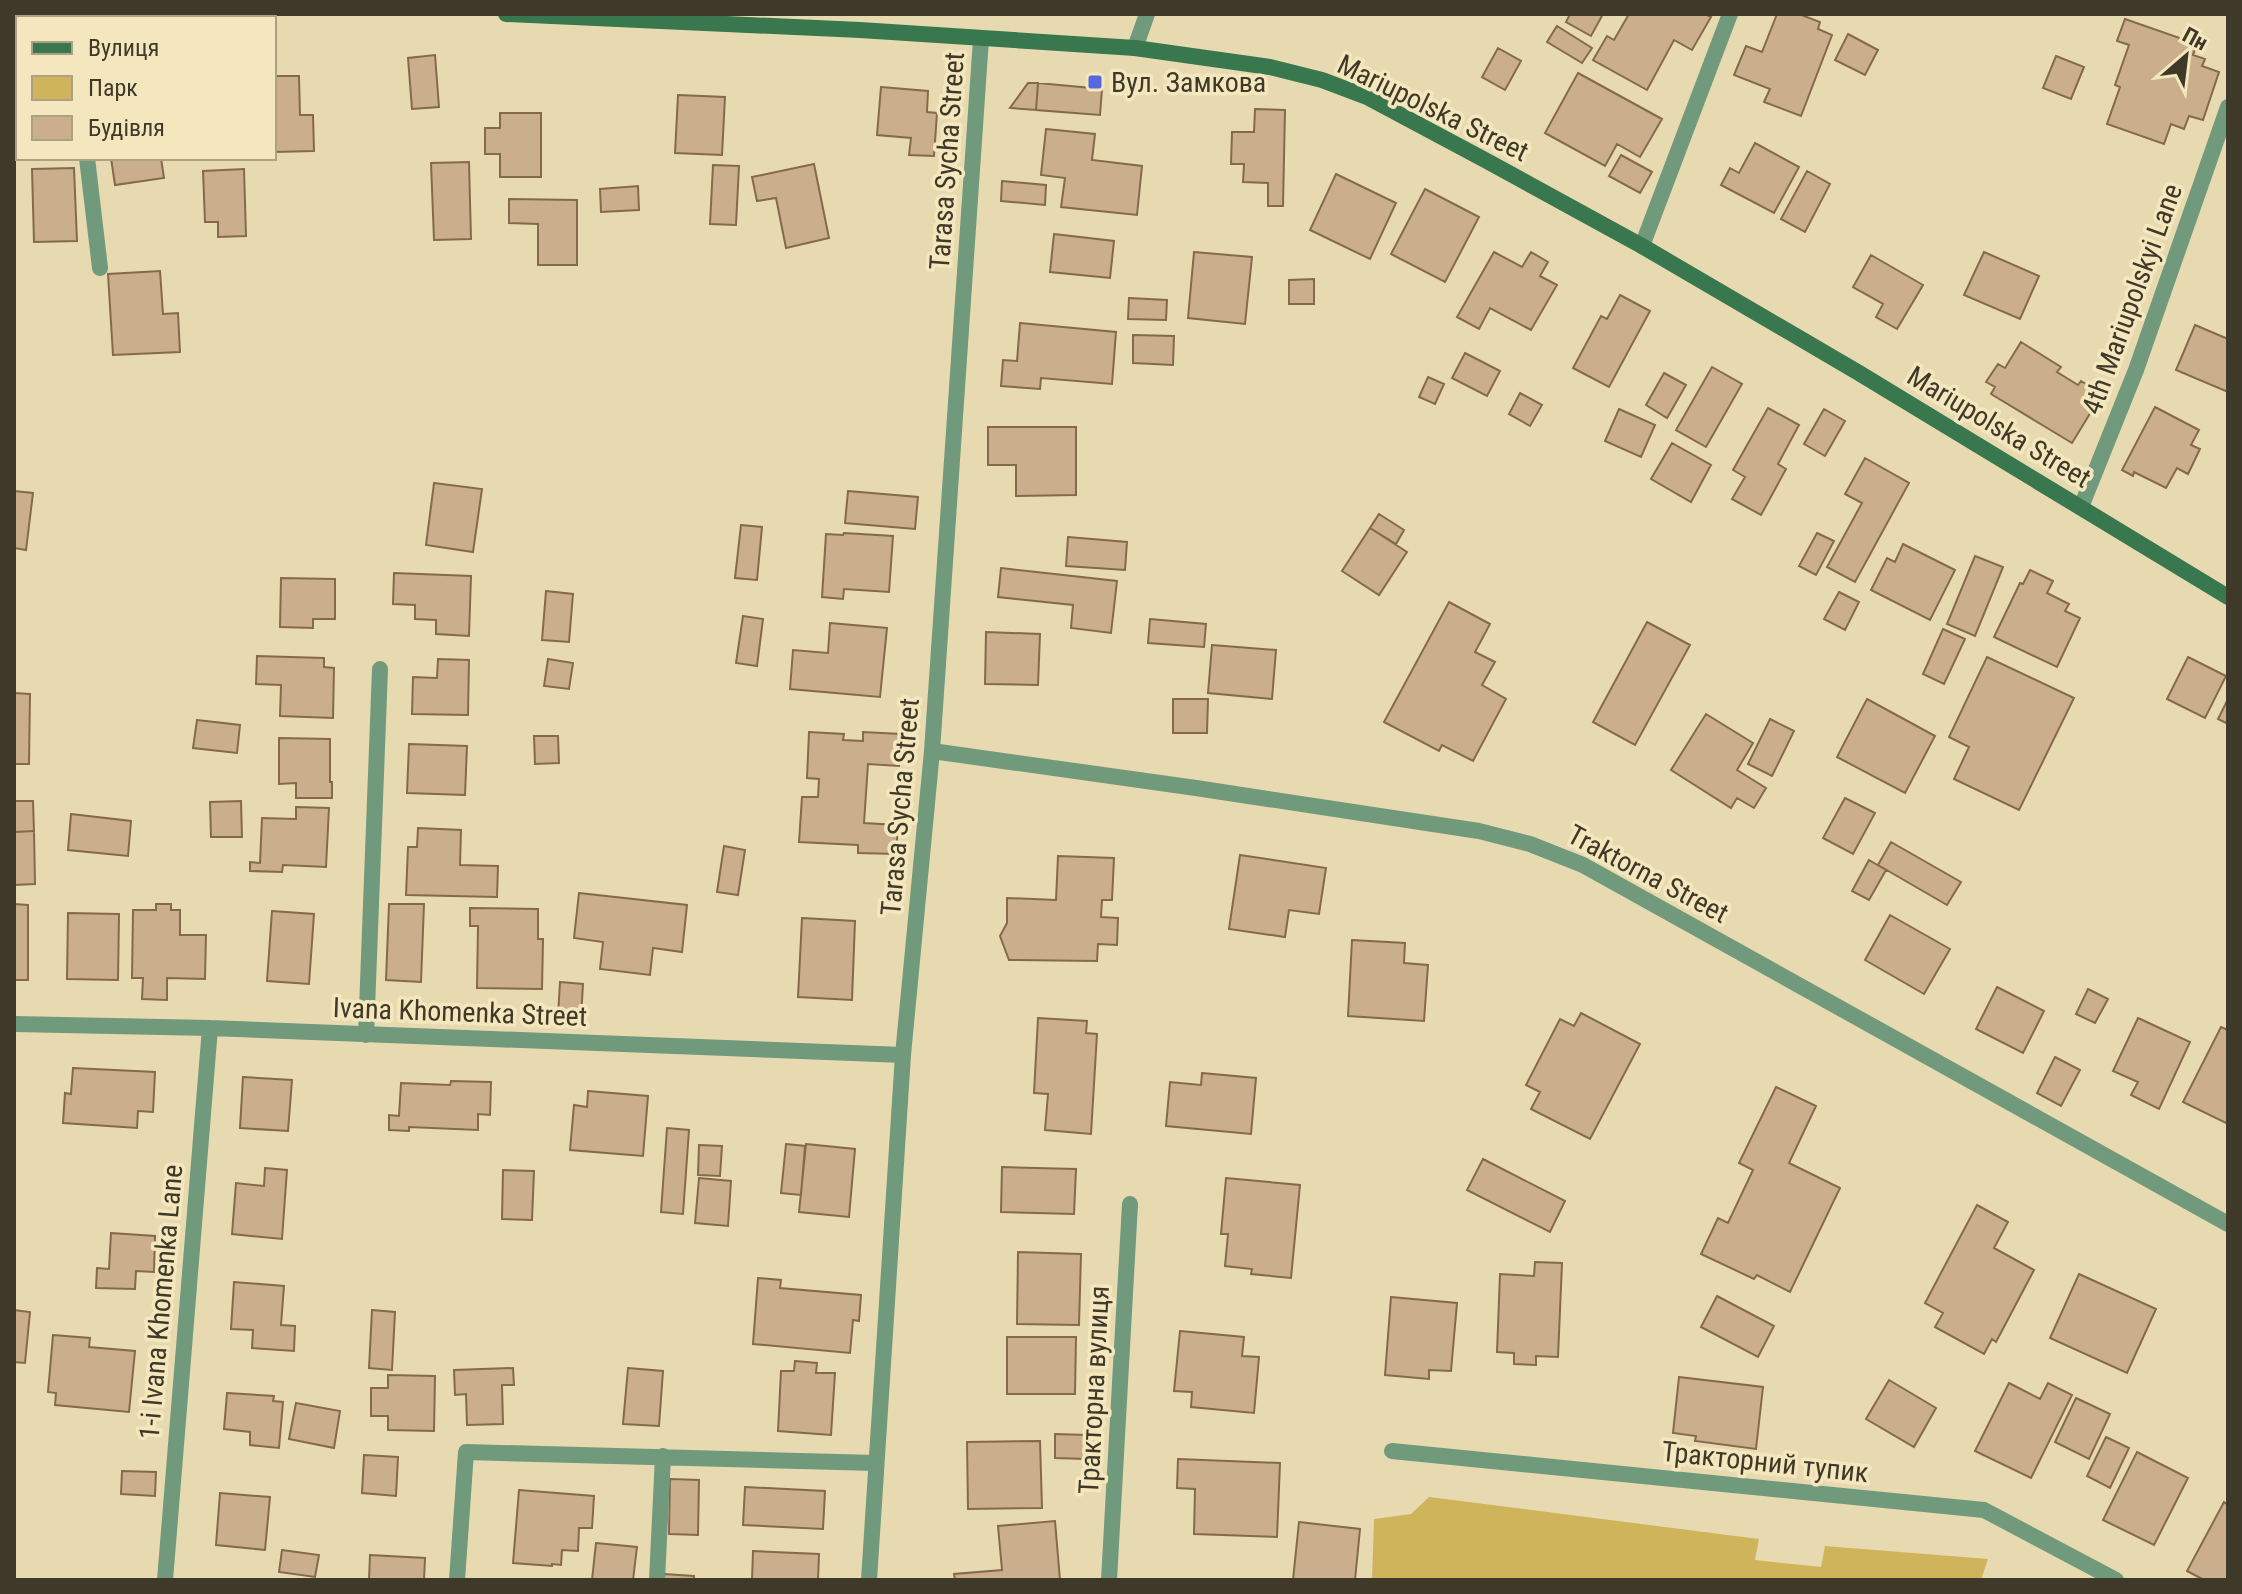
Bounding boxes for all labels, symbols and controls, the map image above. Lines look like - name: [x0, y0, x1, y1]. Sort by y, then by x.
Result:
- legend: [16, 16, 276, 160]
- north arrow: [2146, 16, 2226, 96]
- text: Пн: [2178, 22, 2212, 56]
- text: Вулиця: [88, 34, 159, 62]
- street label: Mariupolska Street: [1332, 48, 1534, 168]
- street label: Tarasa Sycha Street: [923, 51, 971, 271]
- place label: Вул. Замкова: [1111, 66, 1266, 99]
- marker: Вул. Замкова: [1086, 73, 1104, 91]
- text: Парк: [88, 74, 138, 102]
- text: Будівля: [88, 114, 165, 142]
- street label: 4th Mariupolskyi Lane: [2075, 179, 2189, 419]
- street label: Mariupolska Street: [1901, 359, 2097, 495]
- street label: Tarasa Sycha Street: [874, 697, 926, 917]
- street label: Traktorna Street: [1562, 818, 1734, 930]
- street label: Ivana Khomenka Street: [332, 991, 588, 1033]
- street label: 1-i Ivana Khomenka Lane: [133, 1163, 189, 1441]
- street label: Тракторна вулиця: [1072, 1285, 1116, 1495]
- street label: Тракторний тупик: [1660, 1435, 1870, 1489]

